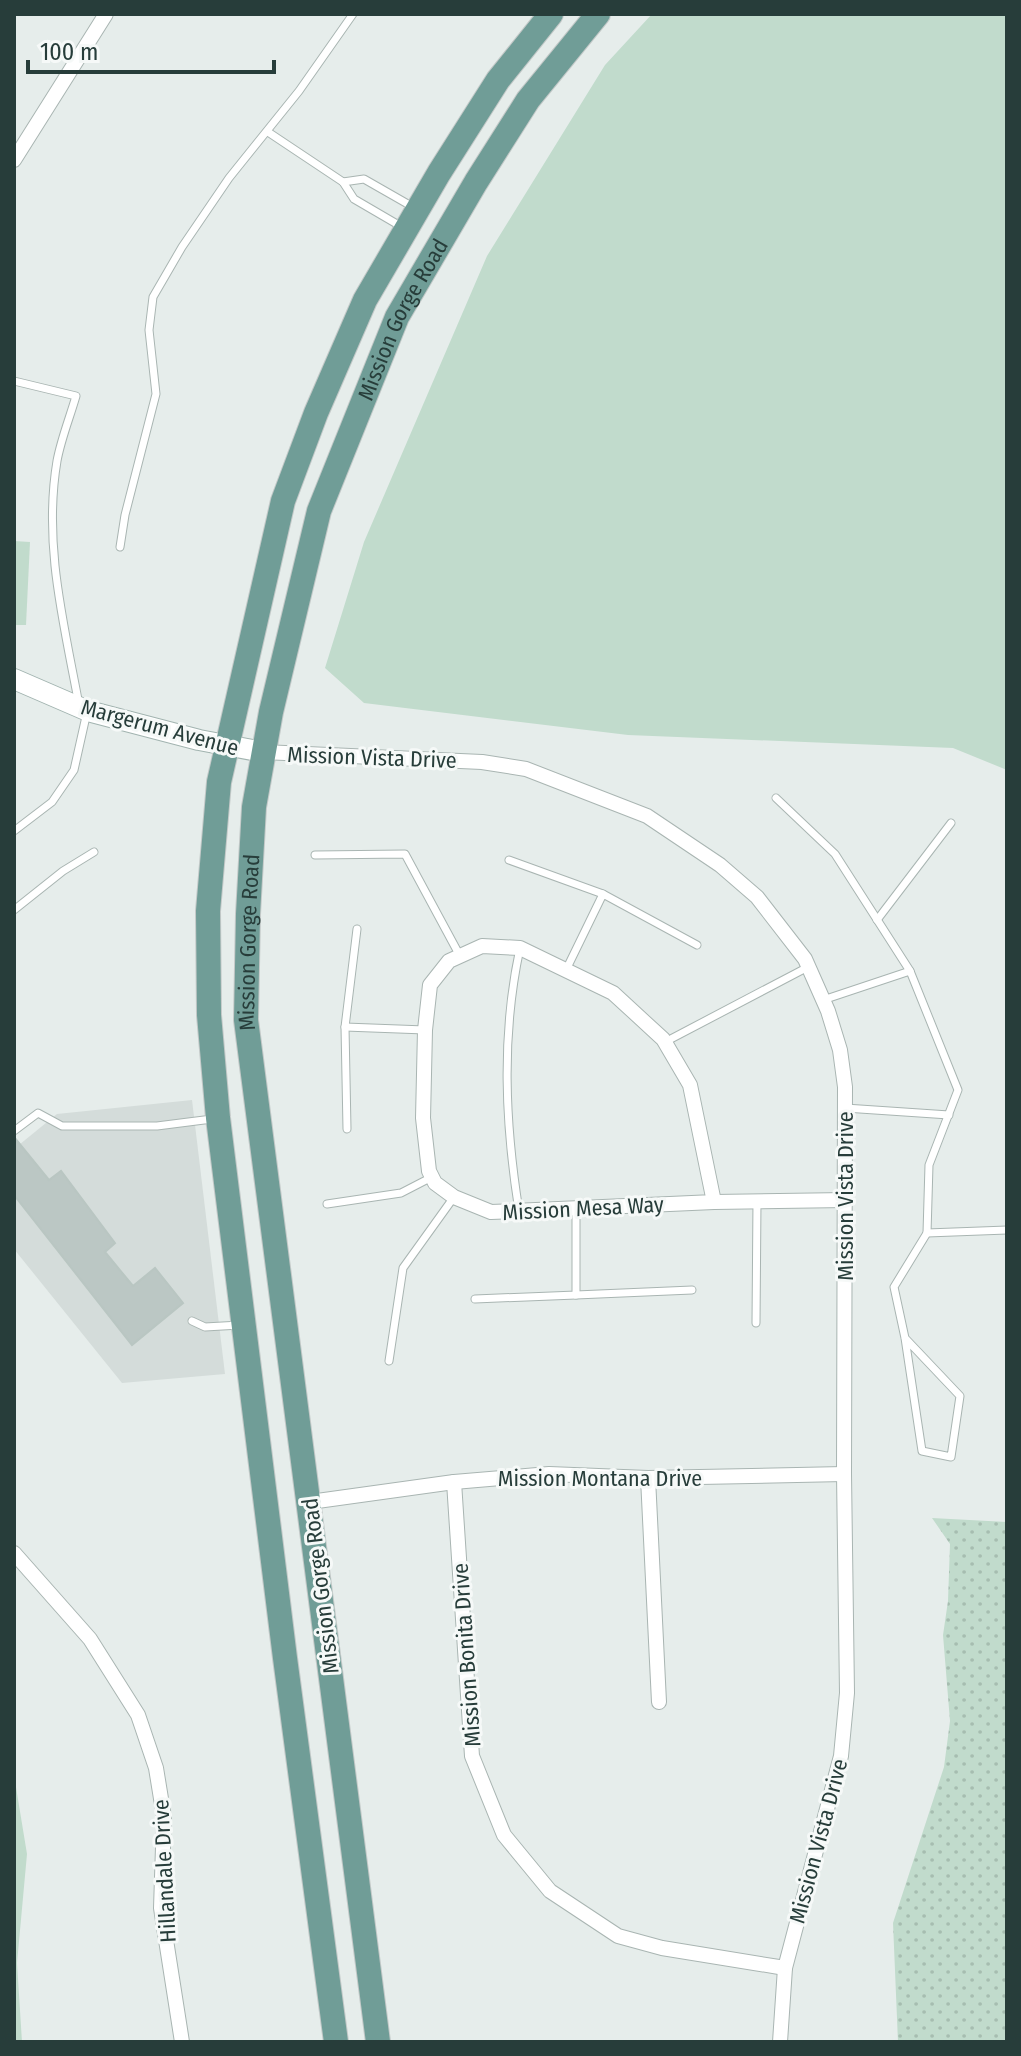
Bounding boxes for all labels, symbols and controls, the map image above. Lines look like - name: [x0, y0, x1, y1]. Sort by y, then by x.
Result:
- scale bar: [28, 24, 274, 74]
- text: 100 m: [40, 38, 98, 66]
- street label: Mission Gorge Road: [352, 234, 454, 404]
- street label: Margerum Avenue: [78, 693, 242, 761]
- street label: Mission Vista Drive: [287, 741, 457, 774]
- street label: Mission Gorge Road: [233, 853, 265, 1033]
- street label: Mission Vista Drive: [832, 1111, 859, 1281]
- street label: Mission Mesa Way: [502, 1191, 665, 1226]
- street label: Mission Montana Drive: [498, 1465, 702, 1492]
- street label: Mission Gorge Road: [296, 1497, 345, 1675]
- street label: Mission Bonita Drive: [447, 1562, 486, 1748]
- street label: Mission Vista Drive: [784, 1756, 853, 1926]
- street label: Hillandale Drive: [147, 1799, 182, 1943]

